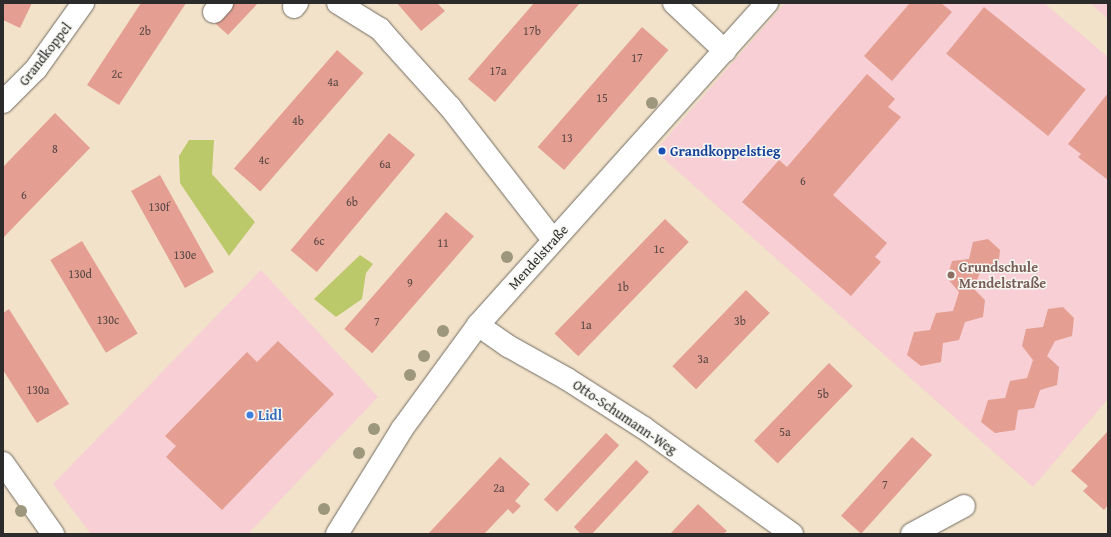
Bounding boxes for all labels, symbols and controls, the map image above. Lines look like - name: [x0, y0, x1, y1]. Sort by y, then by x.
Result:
- street label: Grandkoppel: [15, 19, 75, 89]
- house number: 2b: [139, 24, 151, 38]
- house number: 17b: [523, 24, 541, 38]
- house number: 17: [631, 51, 643, 65]
- house number: 17a: [489, 64, 507, 78]
- house number: 2c: [111, 67, 123, 81]
- house number: 4a: [327, 75, 339, 89]
- house number: 15: [596, 91, 608, 105]
- house number: 4b: [292, 114, 304, 128]
- house number: 13: [561, 131, 573, 145]
- house number: 8: [52, 142, 58, 156]
- place label: Grandkoppelstieg: [670, 143, 780, 159]
- marker: Grandkoppelstieg: [657, 146, 667, 156]
- house number: 4c: [258, 153, 270, 167]
- house number: 6a: [379, 157, 391, 171]
- house number: 6: [800, 174, 806, 188]
- house number: 6: [21, 188, 27, 202]
- house number: 6b: [346, 195, 358, 209]
- house number: 130f: [148, 200, 170, 214]
- street label: Mendelstraße: [505, 221, 571, 293]
- house number: 6c: [313, 234, 325, 248]
- house number: 11: [437, 236, 449, 250]
- house number: 1c: [653, 242, 665, 256]
- house number: 130e: [174, 248, 196, 262]
- place label: Grundschule Mendelstraße: [959, 259, 1046, 292]
- house number: 130d: [68, 267, 92, 281]
- marker: Grundschule Mendelstraße: [946, 270, 956, 280]
- house number: 9: [407, 276, 413, 290]
- house number: 1b: [617, 280, 629, 294]
- house number: 130c: [97, 313, 119, 327]
- house number: 3b: [734, 314, 746, 328]
- house number: 7: [374, 315, 380, 329]
- house number: 1a: [580, 318, 592, 332]
- house number: 3a: [697, 352, 709, 366]
- street label: Otto-Schumann-Weg: [570, 376, 680, 458]
- house number: 130a: [26, 383, 50, 397]
- house number: 5b: [817, 387, 829, 401]
- place label: Lidl: [258, 407, 282, 423]
- marker: Lidl: [245, 410, 255, 420]
- house number: 5a: [779, 425, 791, 439]
- house number: 7: [882, 478, 888, 492]
- house number: 2a: [493, 481, 505, 495]

